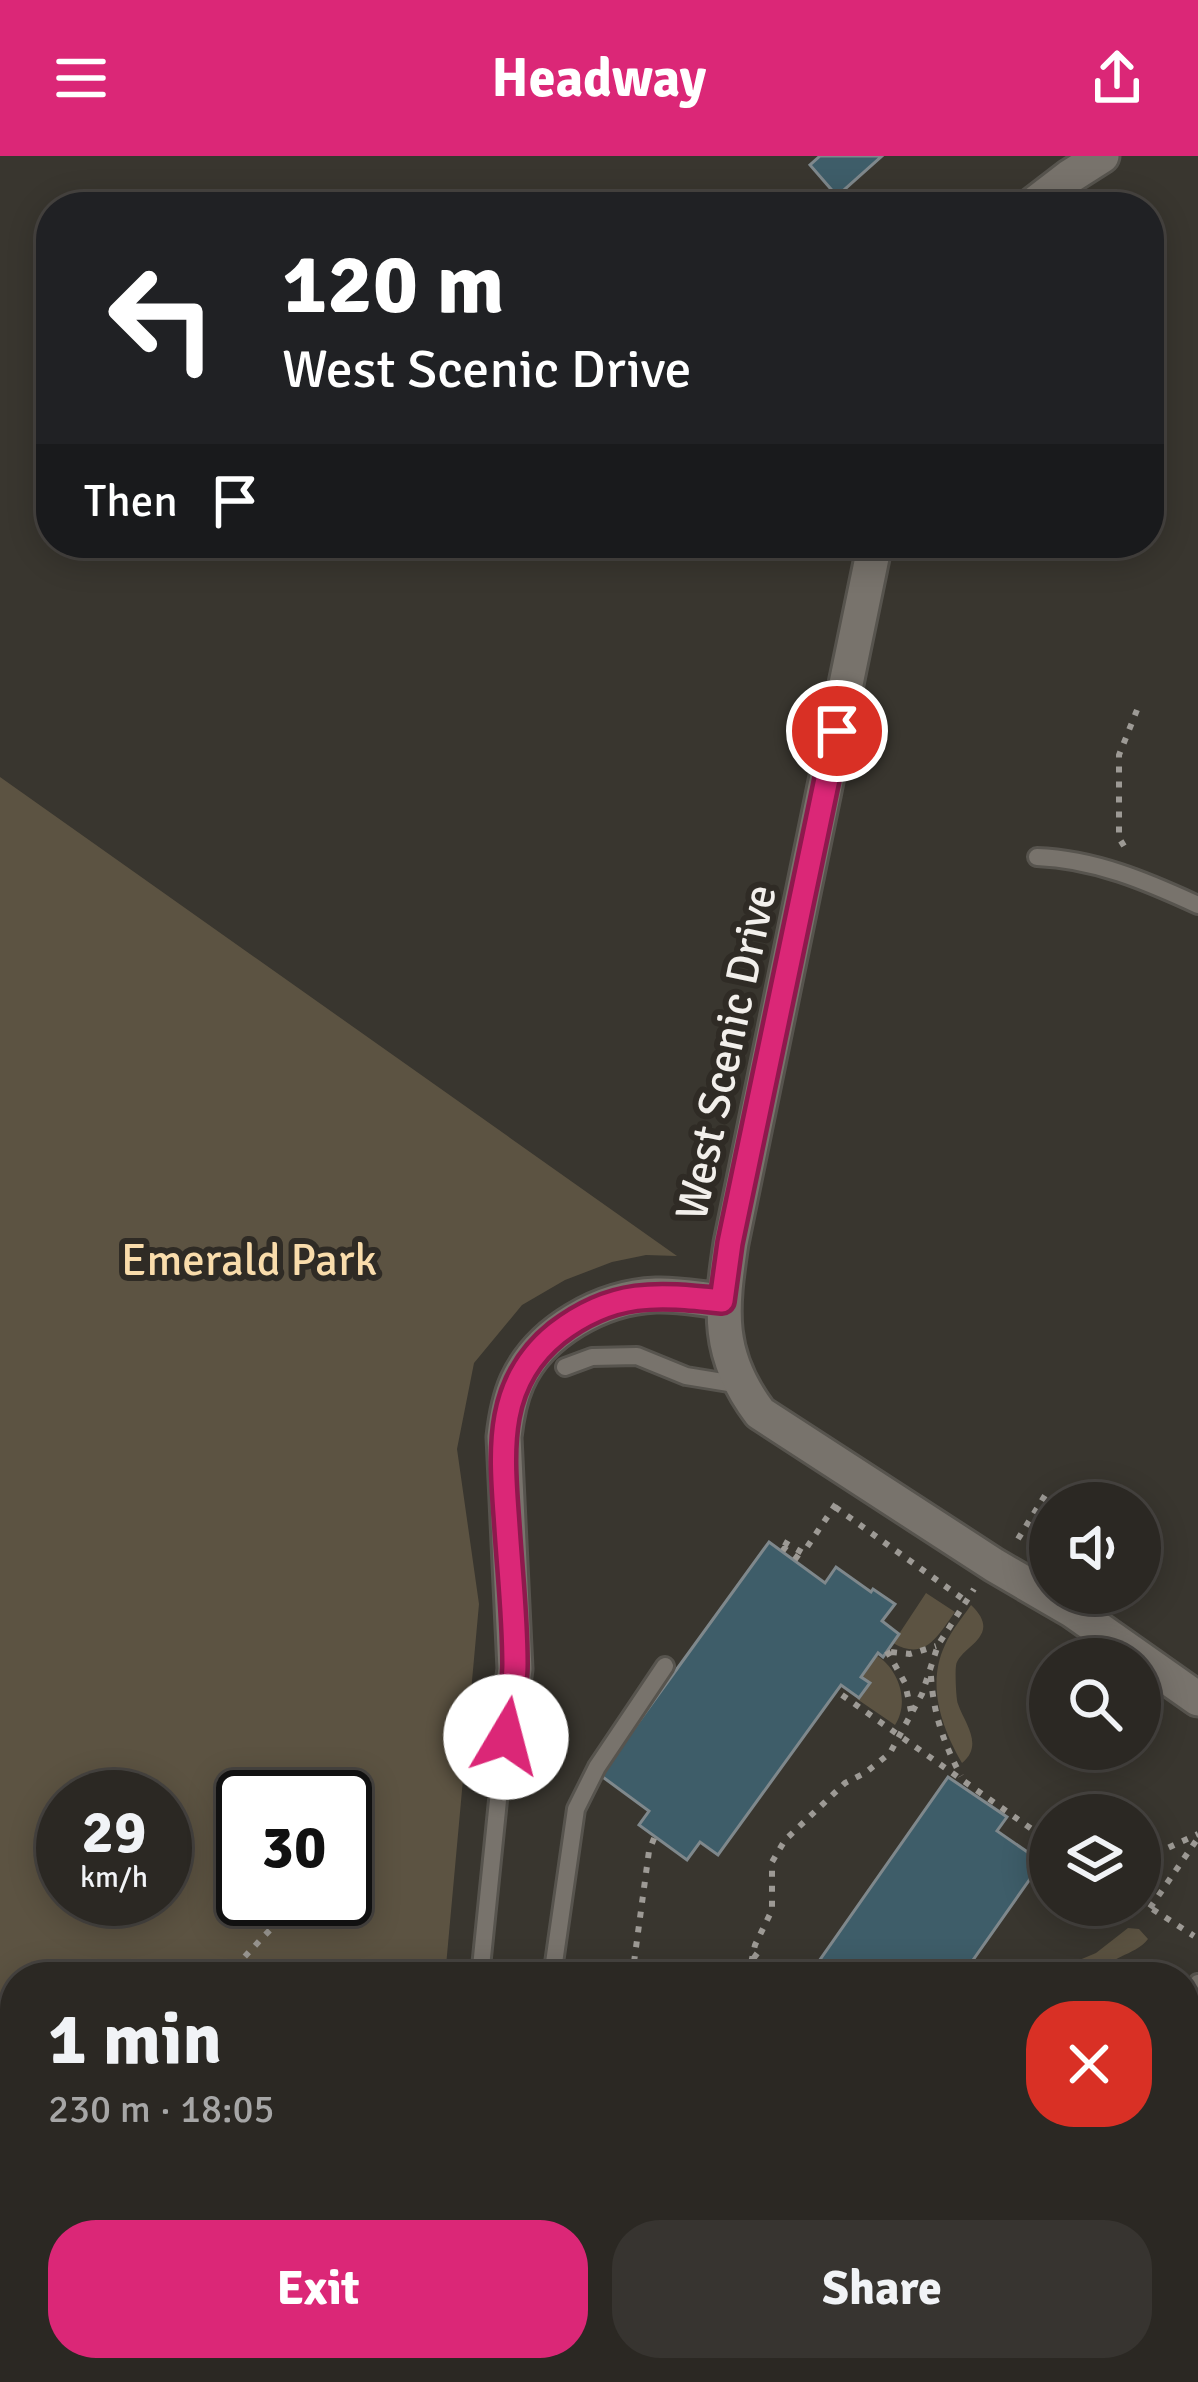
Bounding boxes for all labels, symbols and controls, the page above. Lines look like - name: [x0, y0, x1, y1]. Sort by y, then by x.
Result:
- icon: menu: [48, 45, 114, 111]
- text: Headway: [492, 45, 706, 112]
- icon: share: [1084, 45, 1150, 111]
- text: 120 m: [282, 233, 504, 337]
- icon: left: [84, 240, 240, 396]
- text: West Scenic Drive: [282, 336, 692, 403]
- icon: arrive: [202, 468, 268, 534]
- text: Then: [84, 474, 178, 529]
- pin: [786, 680, 888, 782]
- icon: arrive: [804, 698, 870, 764]
- street label: West Scenic Drive: [664, 880, 789, 1225]
- park label: Emerald Park: [121, 1233, 377, 1288]
- map controls: [1029, 1482, 1161, 1926]
- button: sound: [1029, 1482, 1161, 1614]
- button: search: [1029, 1638, 1161, 1770]
- position arrow: [443, 1674, 569, 1800]
- speed limit sign: 30: [216, 1770, 372, 1926]
- button: layers: [1029, 1794, 1161, 1926]
- text: 29: [82, 1796, 146, 1870]
- text: km/h: [80, 1859, 148, 1896]
- text: 1 min: [48, 1995, 222, 2084]
- button: close: [1026, 2001, 1152, 2127]
- text: 230 m · 18:05: [48, 2085, 275, 2133]
- button: Exit: [48, 2220, 588, 2358]
- button: Share: [612, 2220, 1152, 2358]

